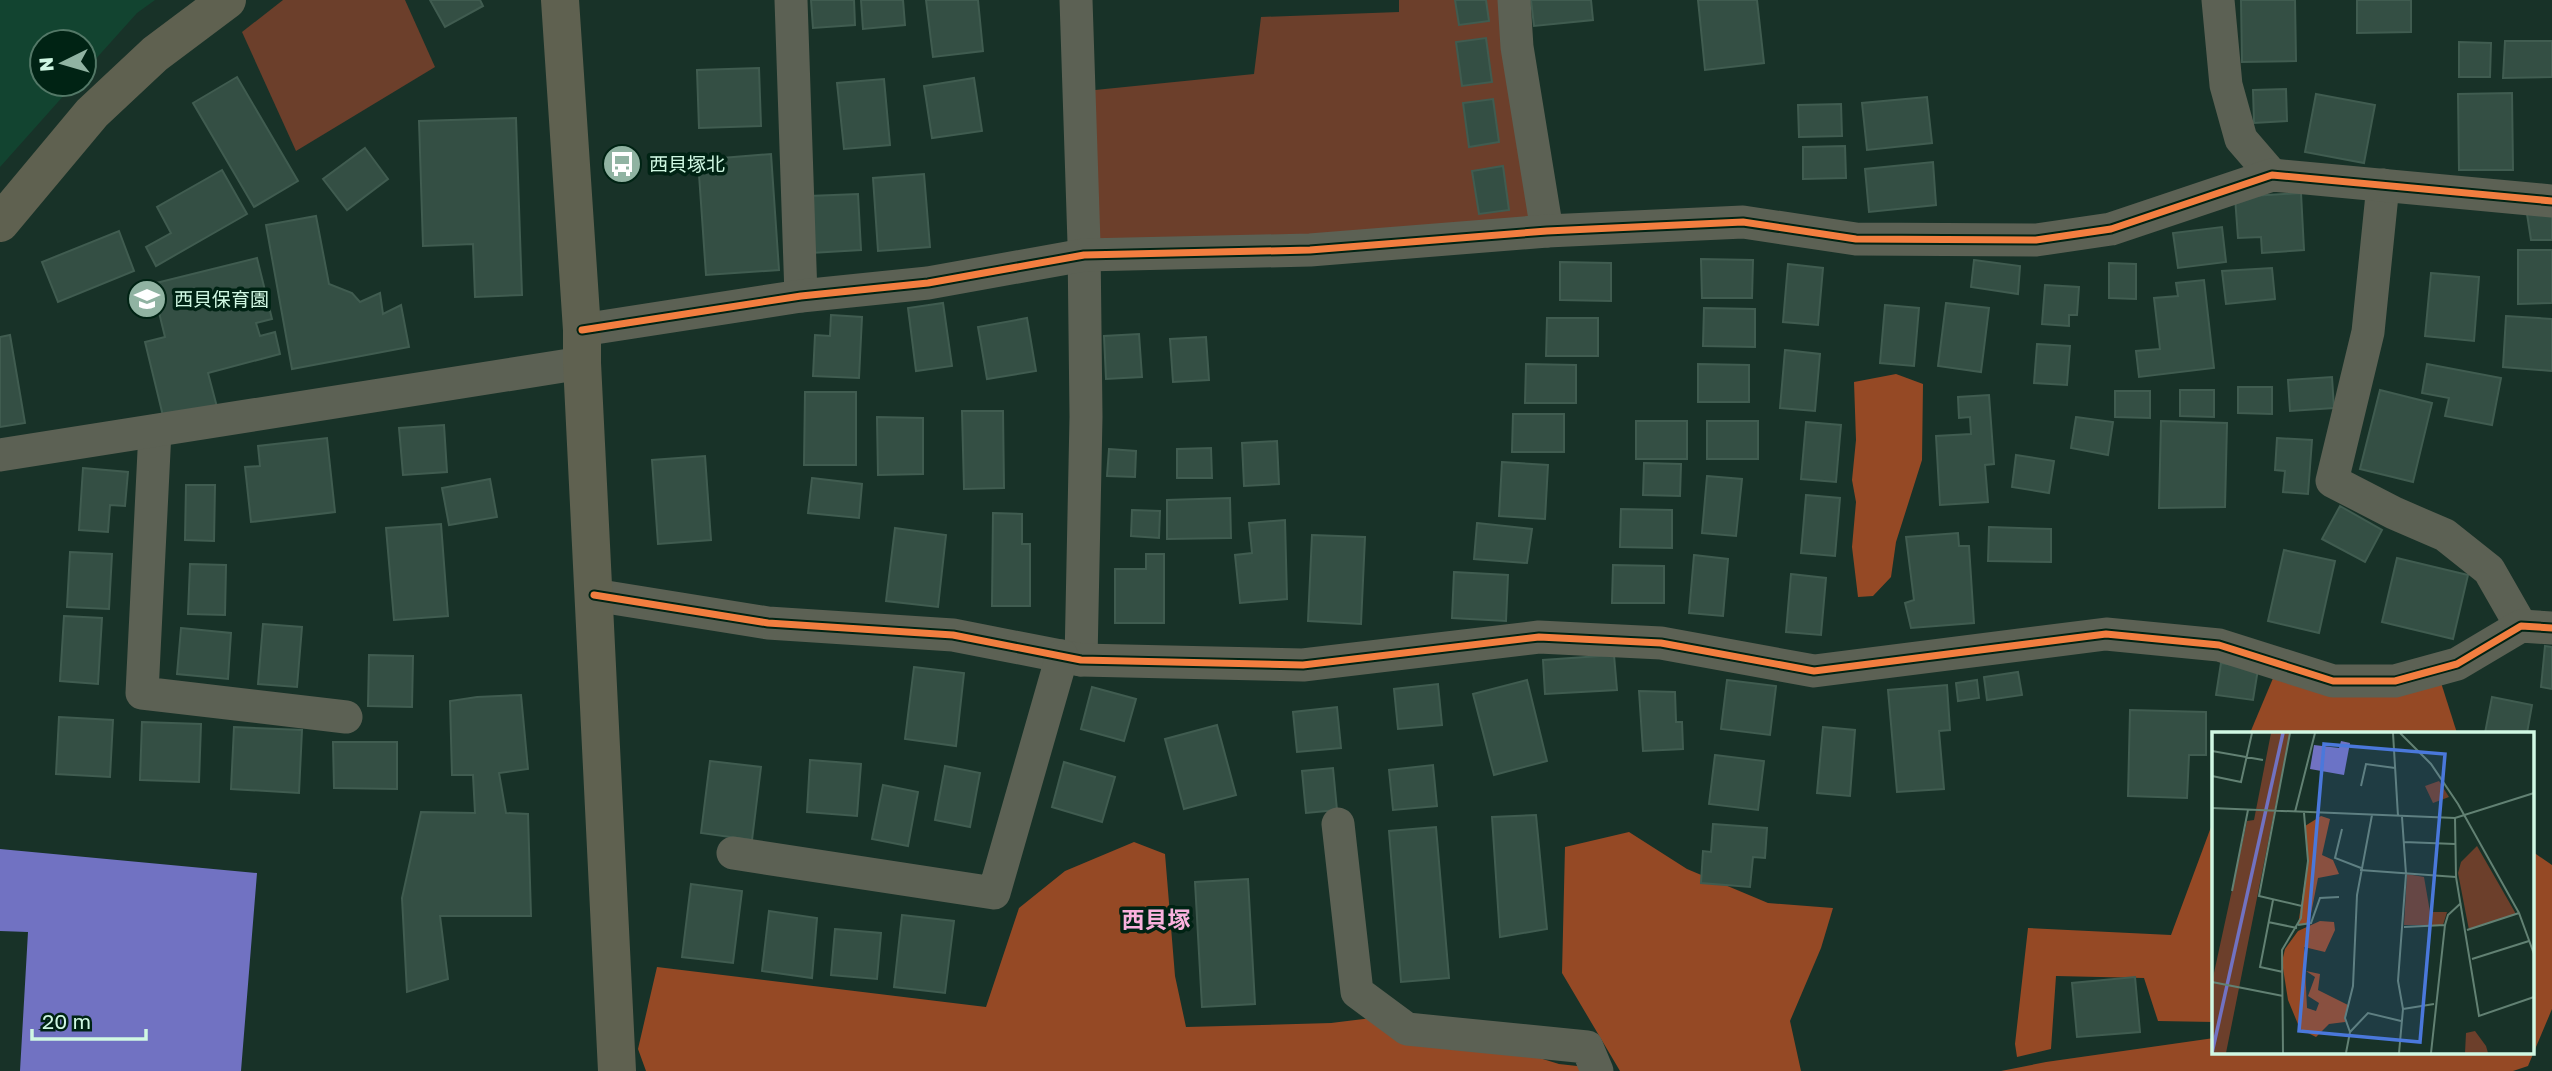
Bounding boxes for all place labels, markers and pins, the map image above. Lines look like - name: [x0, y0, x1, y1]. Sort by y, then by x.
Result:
- bus stop icon: 西貝塚北: [601, 143, 643, 185]
- place label: 西貝塚北: [649, 152, 725, 175]
- school or university icon: 西貝保育園: [126, 278, 168, 320]
- place label: 西貝保育園: [174, 287, 269, 310]

